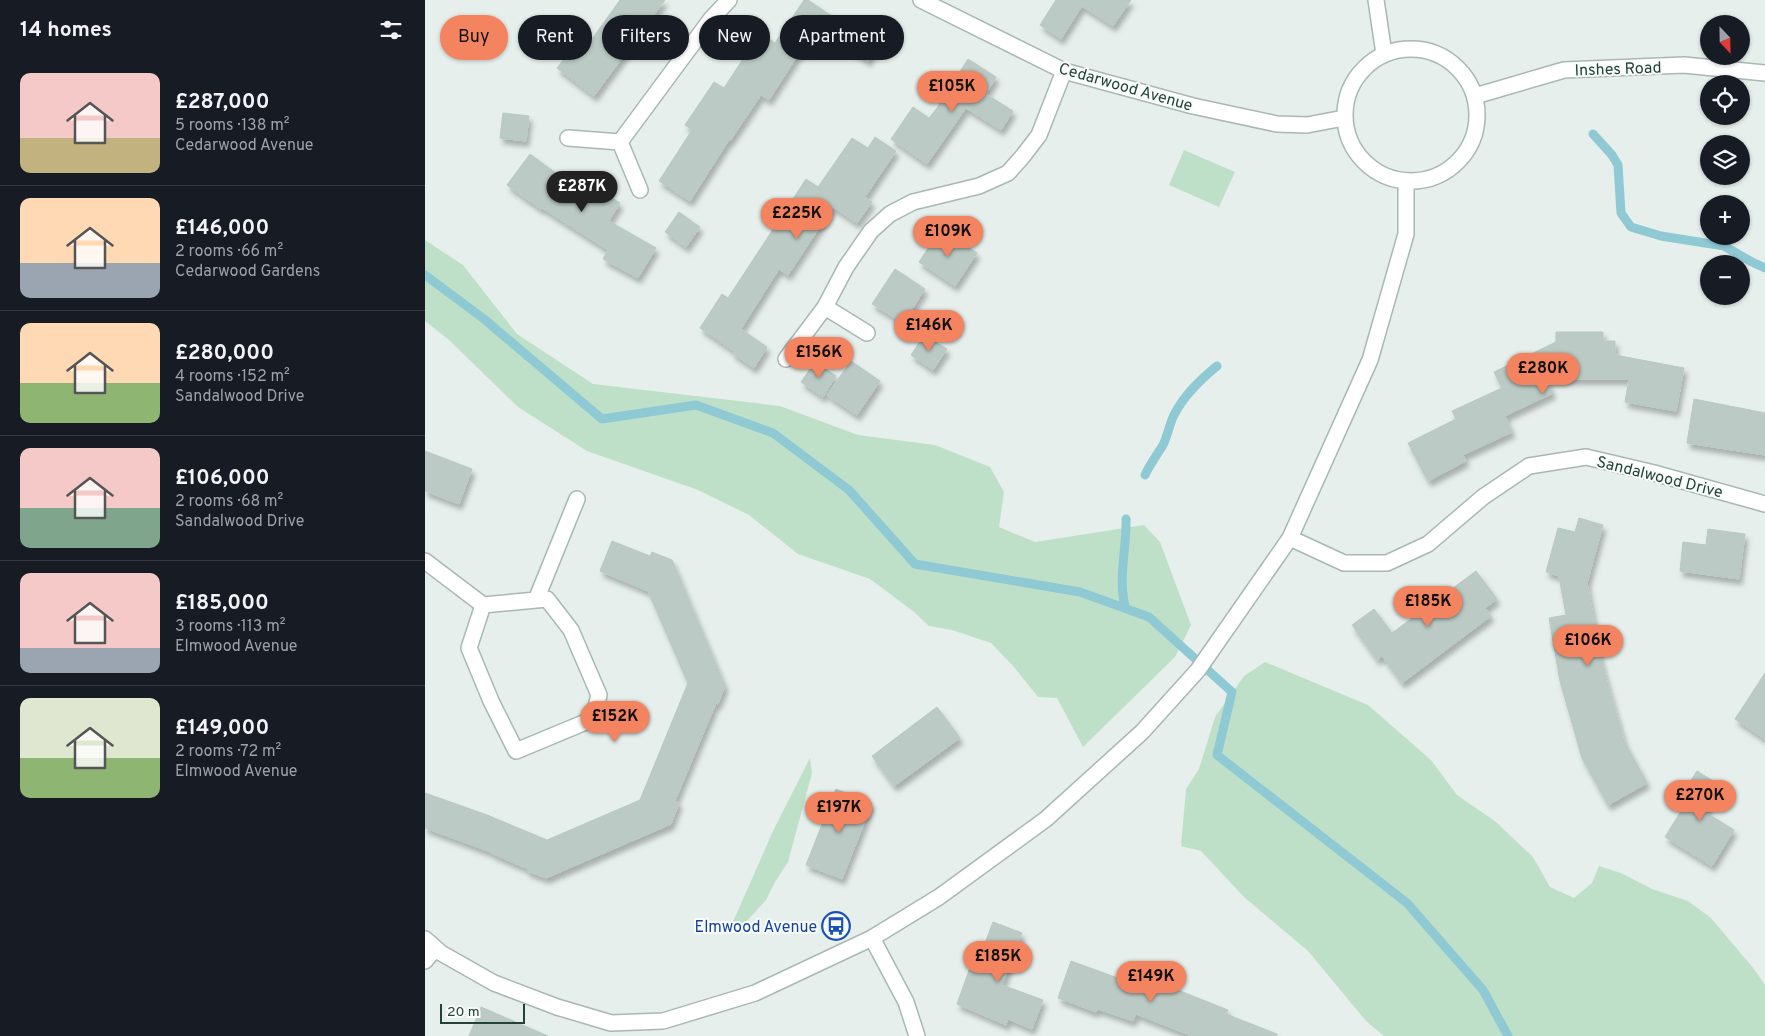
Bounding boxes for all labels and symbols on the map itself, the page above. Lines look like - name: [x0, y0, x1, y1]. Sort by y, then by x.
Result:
- north arrow: [1700, 15, 1750, 65]
- street label: Inshes Road: [1574, 58, 1662, 82]
- street label: Cedarwood Avenue: [1056, 59, 1195, 117]
- pin: £105K: [917, 70, 987, 113]
- pin: £287K: [547, 170, 617, 213]
- pin: £225K: [762, 198, 832, 240]
- pin: £109K: [913, 216, 983, 258]
- pin: £146K: [894, 310, 964, 352]
- pin: £156K: [784, 336, 854, 379]
- pin: £280K: [1508, 352, 1578, 395]
- street label: Sandalwood Drive: [1594, 453, 1725, 503]
- pin: £185K: [1393, 586, 1463, 628]
- pin: £106K: [1553, 624, 1623, 667]
- pin: £152K: [580, 700, 650, 743]
- pin: £270K: [1665, 780, 1735, 822]
- pin: £197K: [804, 792, 874, 834]
- bus stop icon: Elmwood Avenue: [821, 911, 851, 941]
- place label: Elmwood Avenue: [695, 918, 817, 938]
- pin: £185K: [963, 940, 1033, 983]
- pin: £149K: [1116, 960, 1186, 1003]
- scale bar: [440, 1001, 525, 1024]

